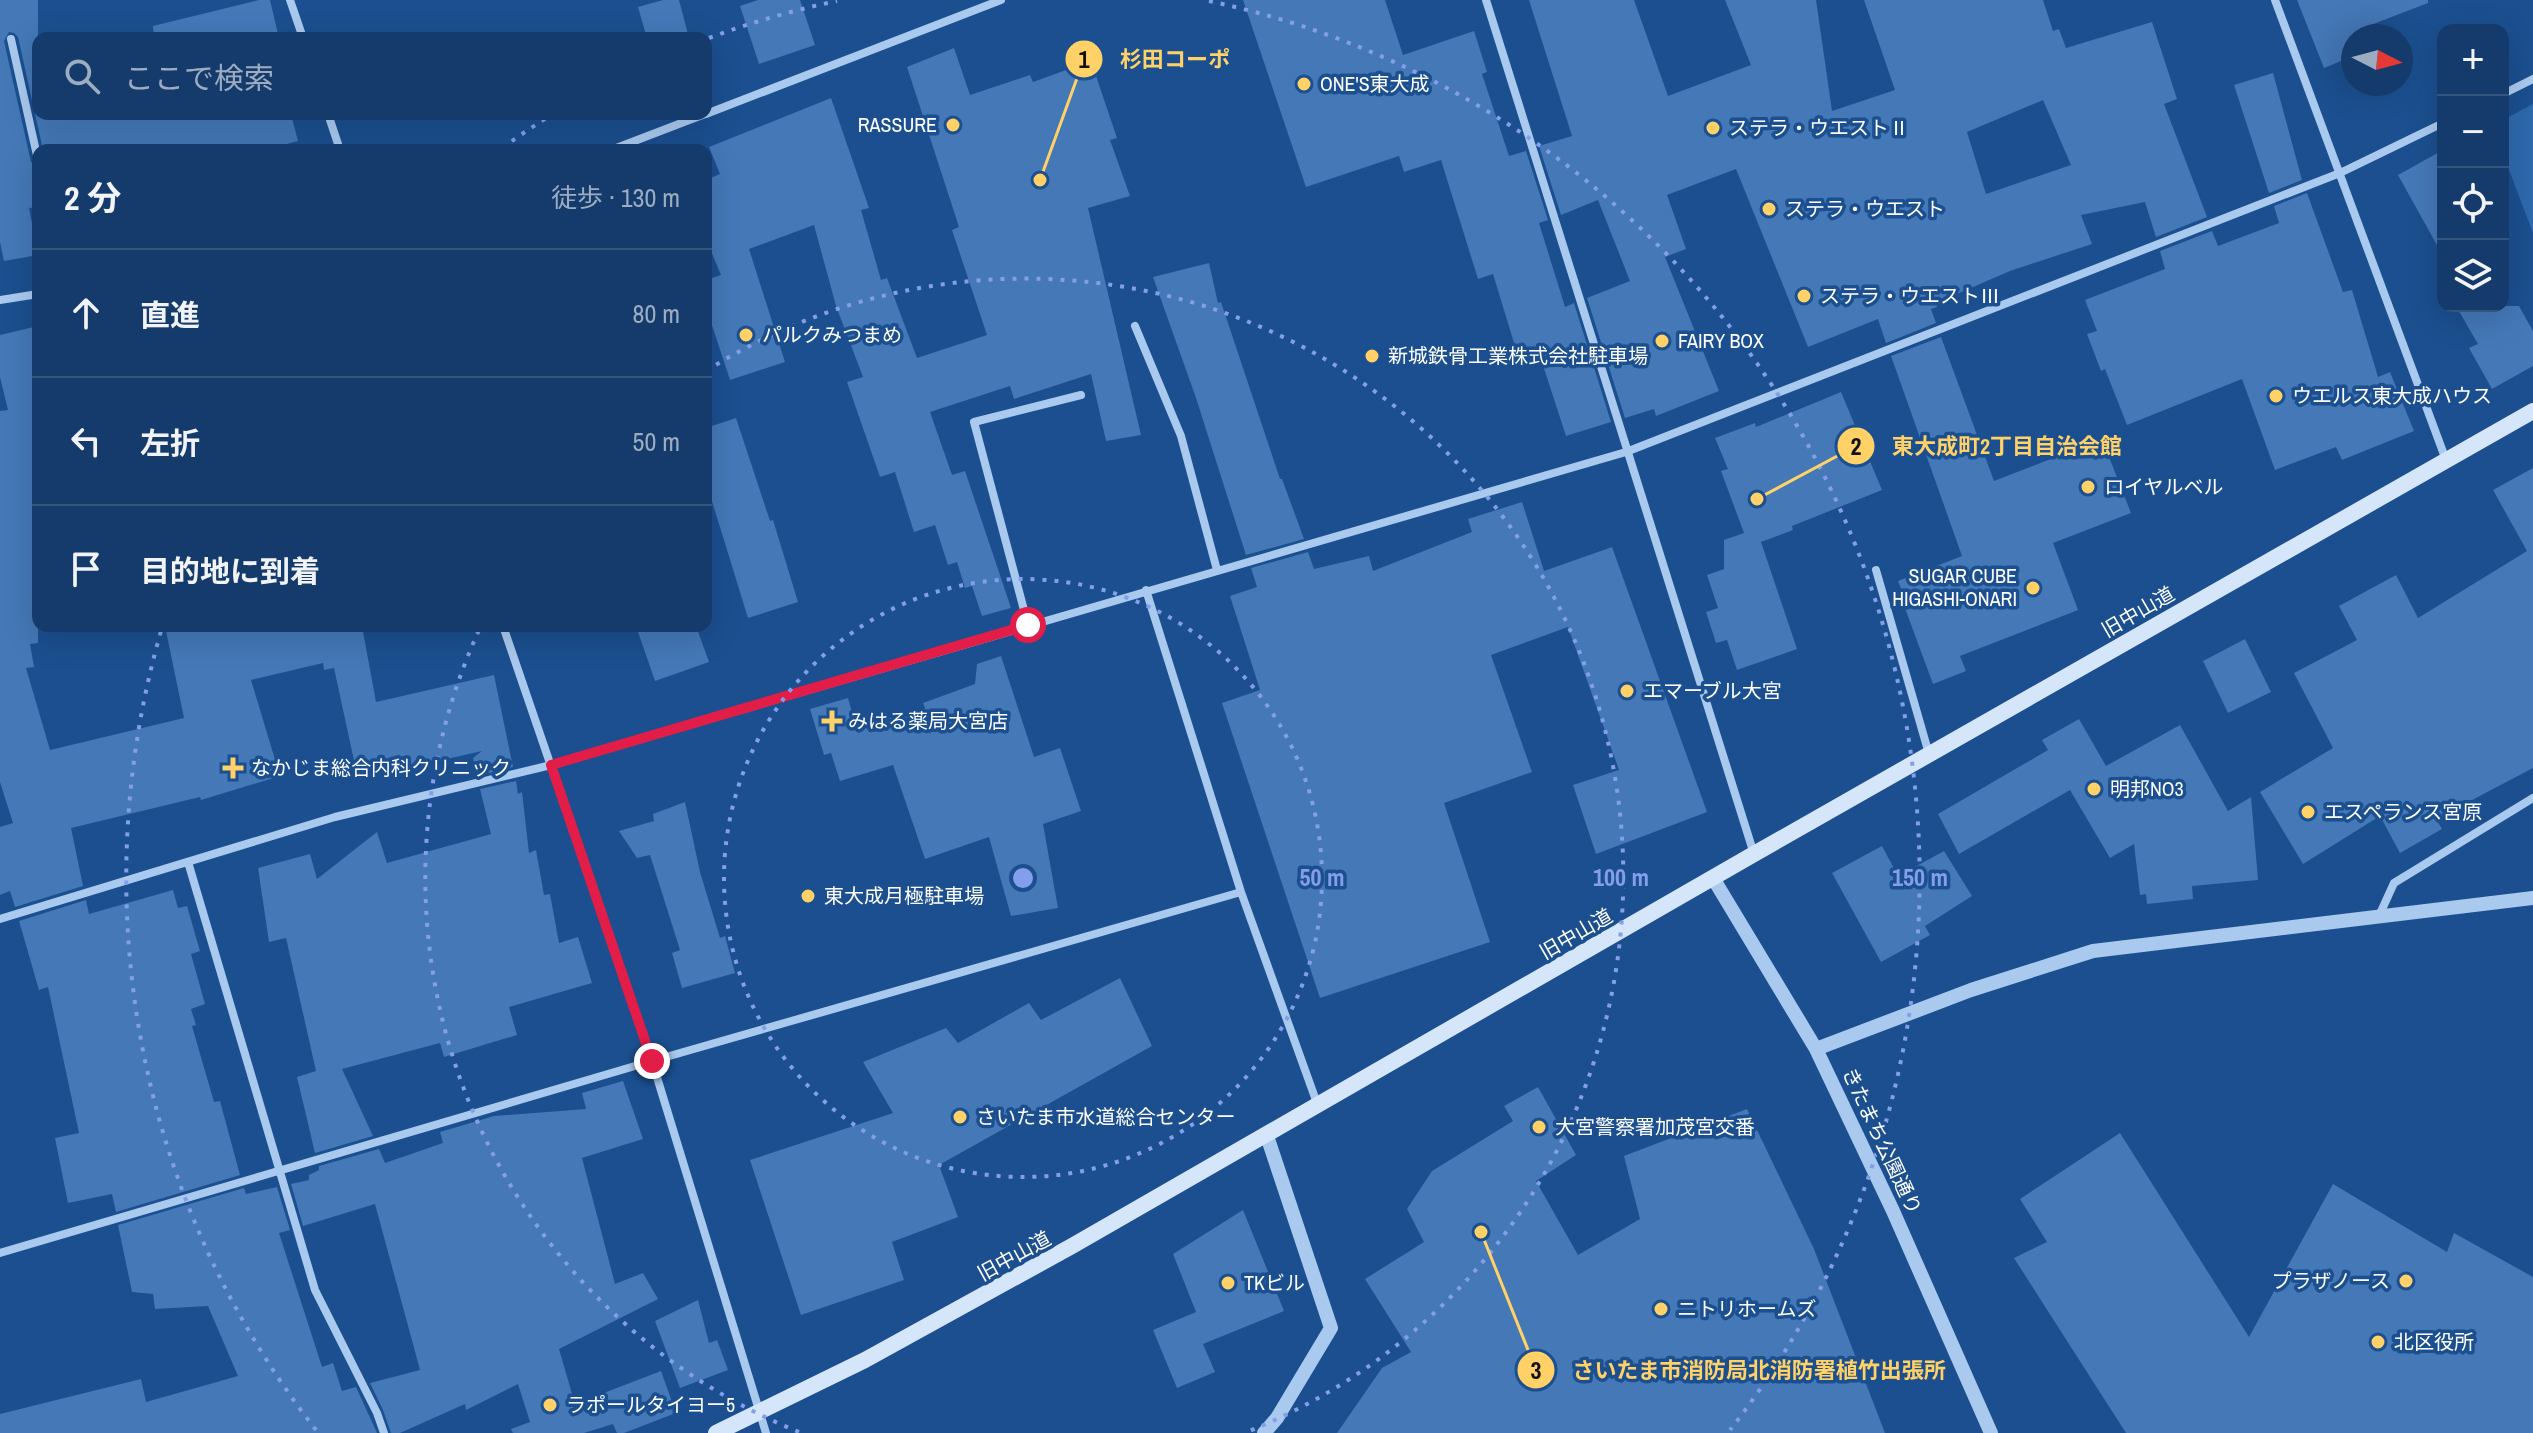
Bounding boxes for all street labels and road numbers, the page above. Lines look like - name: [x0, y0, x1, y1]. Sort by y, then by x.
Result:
- street label: 旧中山道: [2096, 580, 2179, 643]
- street label: 旧中山道: [1534, 902, 1617, 965]
- street label: きたまち公園通り: [1837, 1063, 1928, 1219]
- street label: 旧中山道: [972, 1224, 1055, 1287]

